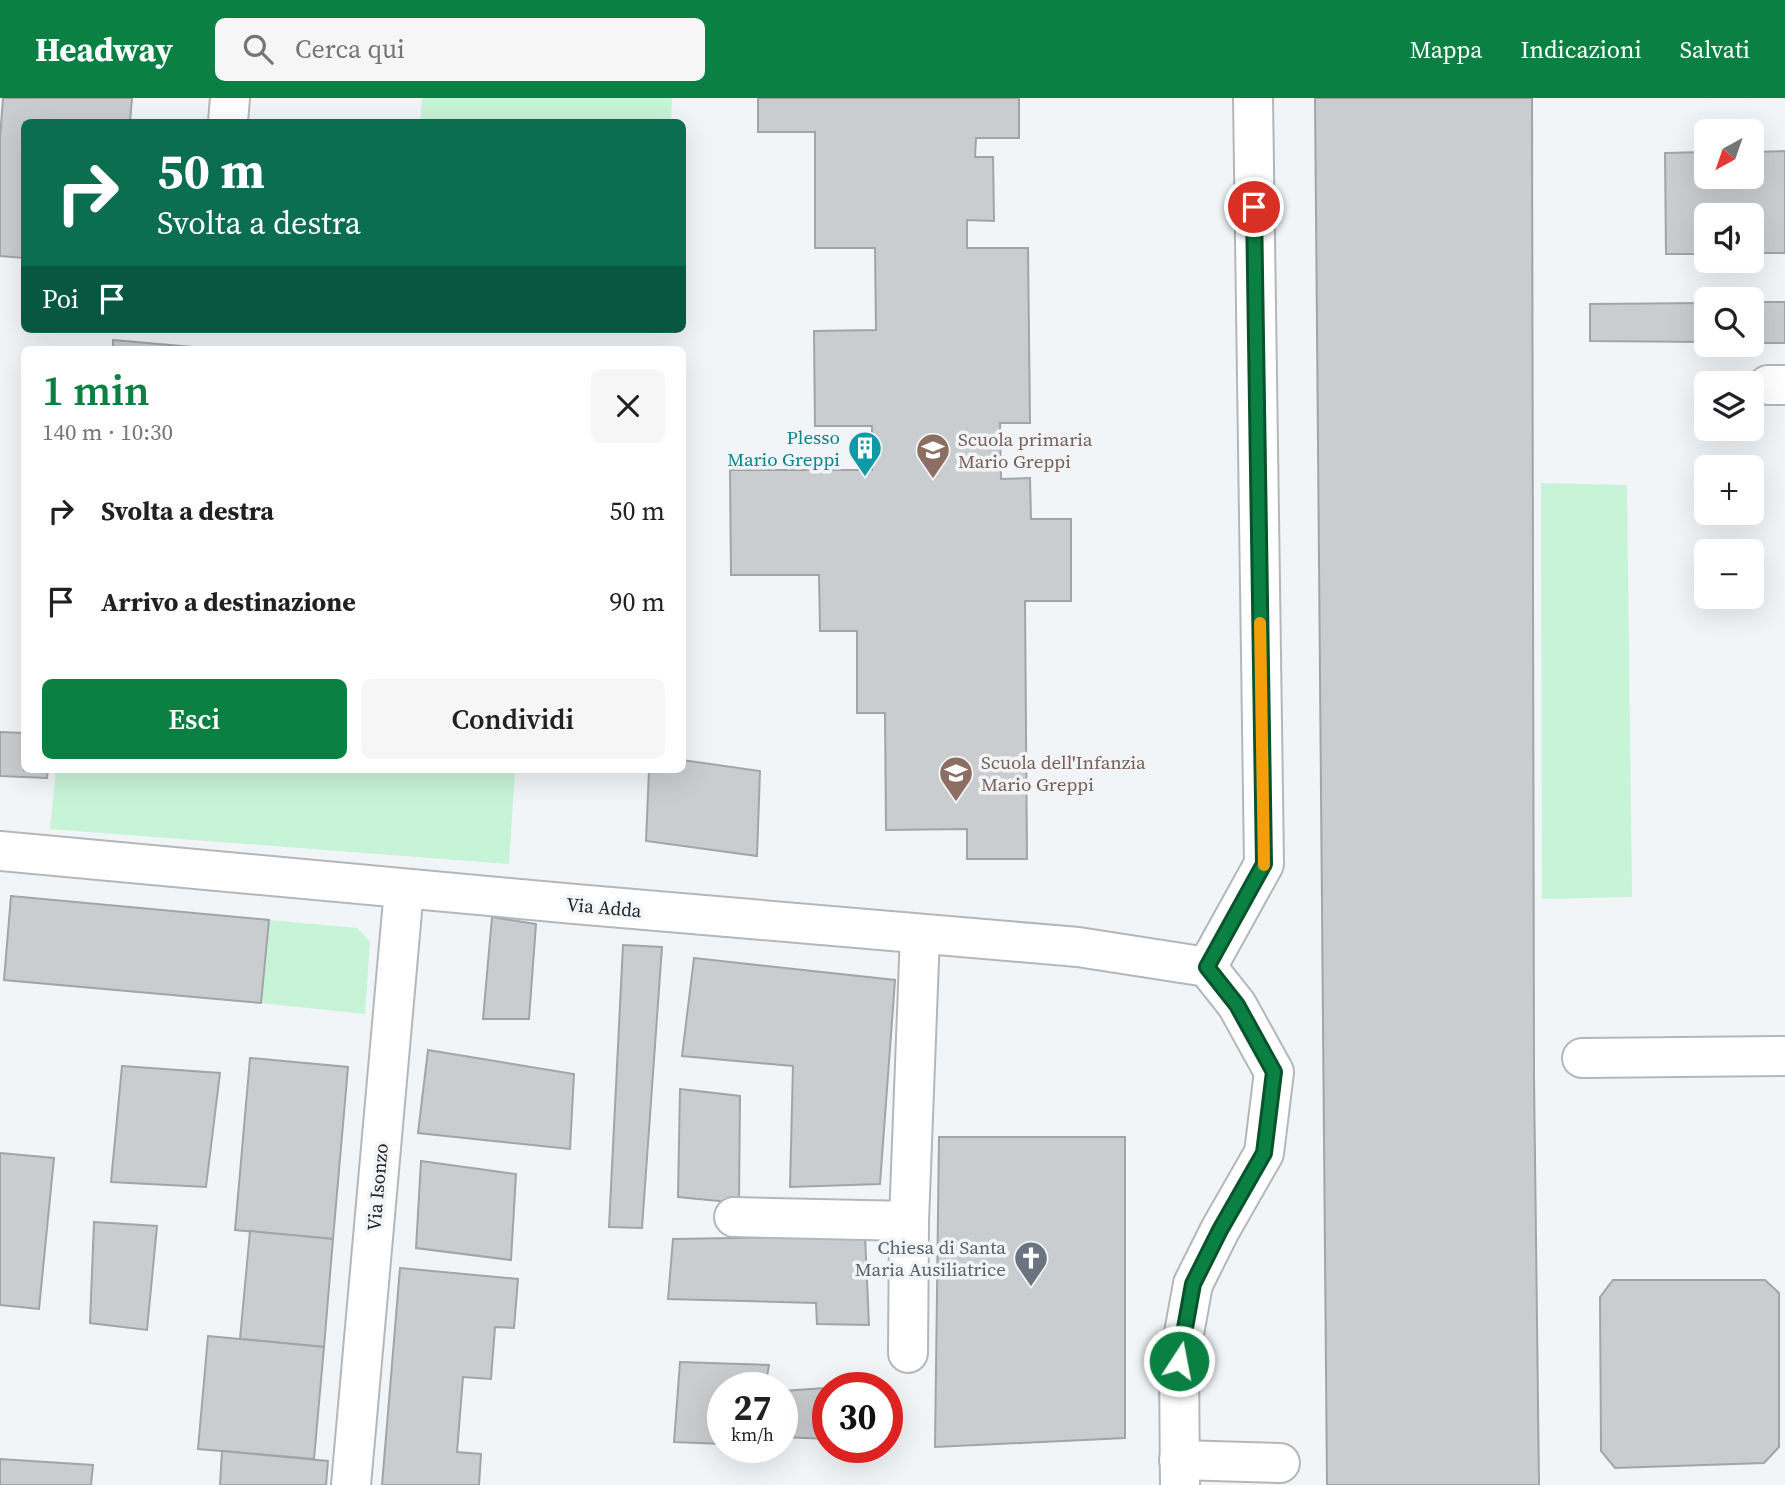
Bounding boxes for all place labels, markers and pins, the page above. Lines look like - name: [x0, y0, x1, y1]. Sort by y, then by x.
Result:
- pin: [1224, 177, 1284, 237]
- place label: Plesso Mario Greppi: [727, 424, 840, 472]
- place label: Scuola primaria Mario Greppi: [958, 426, 1093, 474]
- building icon: Plesso Mario Greppi: [846, 429, 884, 478]
- school or university icon: Scuola primaria Mario Greppi: [914, 431, 952, 480]
- place label: Scuola dell'Infanzia Mario Greppi: [981, 749, 1146, 797]
- school or university icon: Scuola dell'Infanzia Mario Greppi: [937, 754, 975, 803]
- place label: Chiesa di Santa Maria Ausiliatrice: [855, 1234, 1006, 1282]
- church icon: Chiesa di Santa Maria Ausiliatrice: [1012, 1239, 1050, 1288]

